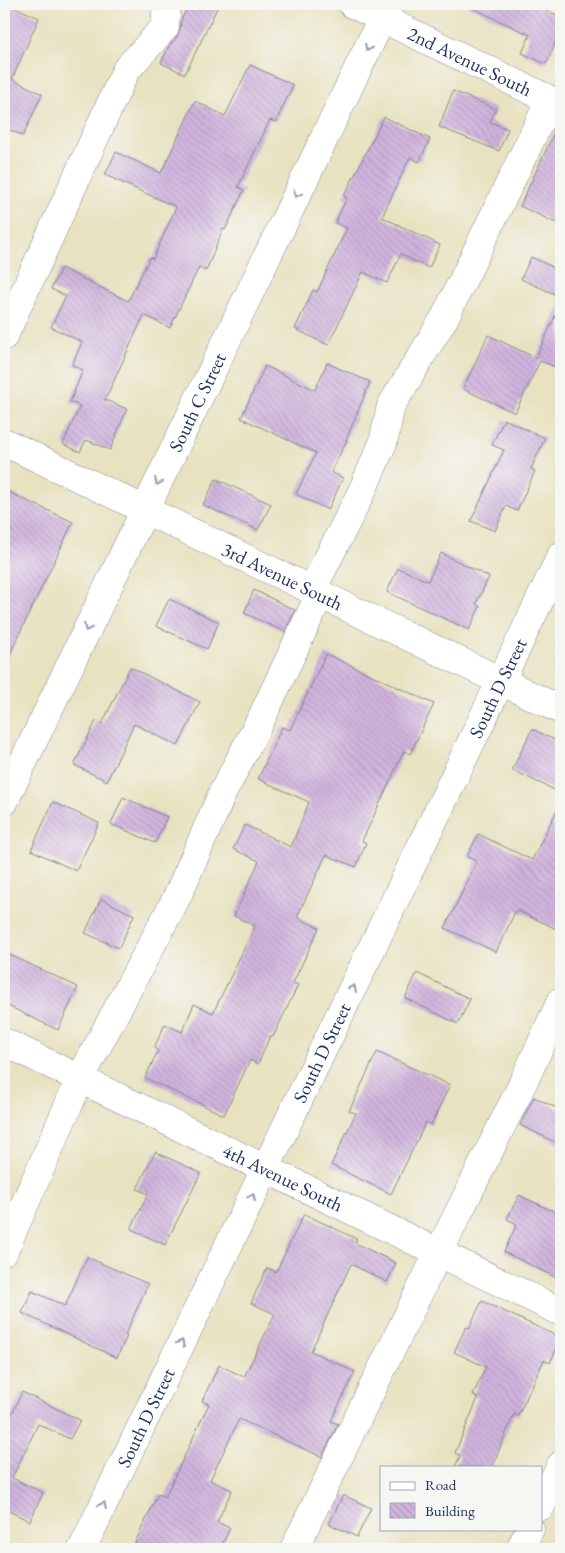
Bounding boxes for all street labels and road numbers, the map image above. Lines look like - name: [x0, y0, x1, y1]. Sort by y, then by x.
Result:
- street label: 2nd Avenue South: [404, 20, 536, 102]
- street label: South C Street: [162, 348, 231, 456]
- street label: 3rd Avenue South: [218, 536, 347, 616]
- street label: South D Street: [463, 634, 532, 742]
- street label: South D Street: [287, 999, 356, 1107]
- street label: 4th Avenue South: [218, 1137, 348, 1217]
- street label: South D Street: [111, 1364, 180, 1471]

